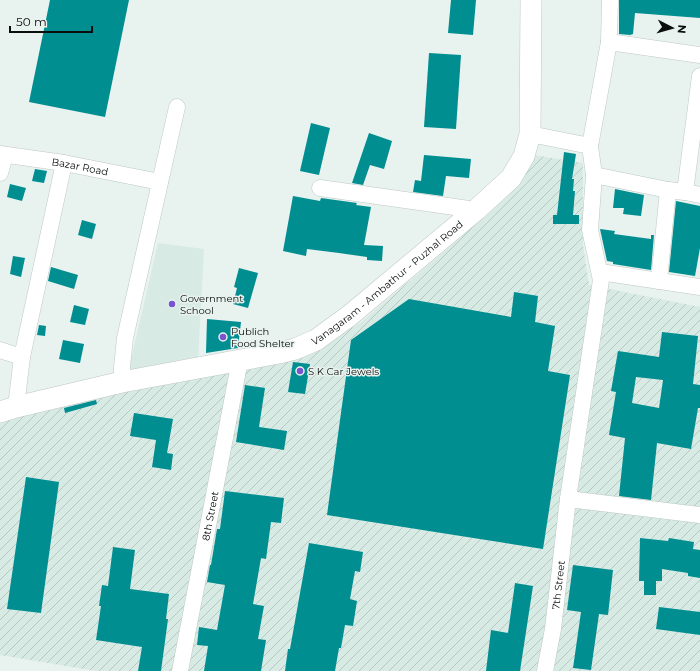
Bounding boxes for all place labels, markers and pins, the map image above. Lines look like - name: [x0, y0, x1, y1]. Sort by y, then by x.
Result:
- place label: Government School: [180, 292, 243, 317]
- marker: Government School: [167, 299, 177, 309]
- place label: Publich Food Shelter: [231, 325, 295, 350]
- marker: Publich Food Shelter: [218, 332, 228, 342]
- place label: S K Car Jewels: [308, 365, 379, 378]
- marker: S K Car Jewels: [295, 366, 305, 376]

